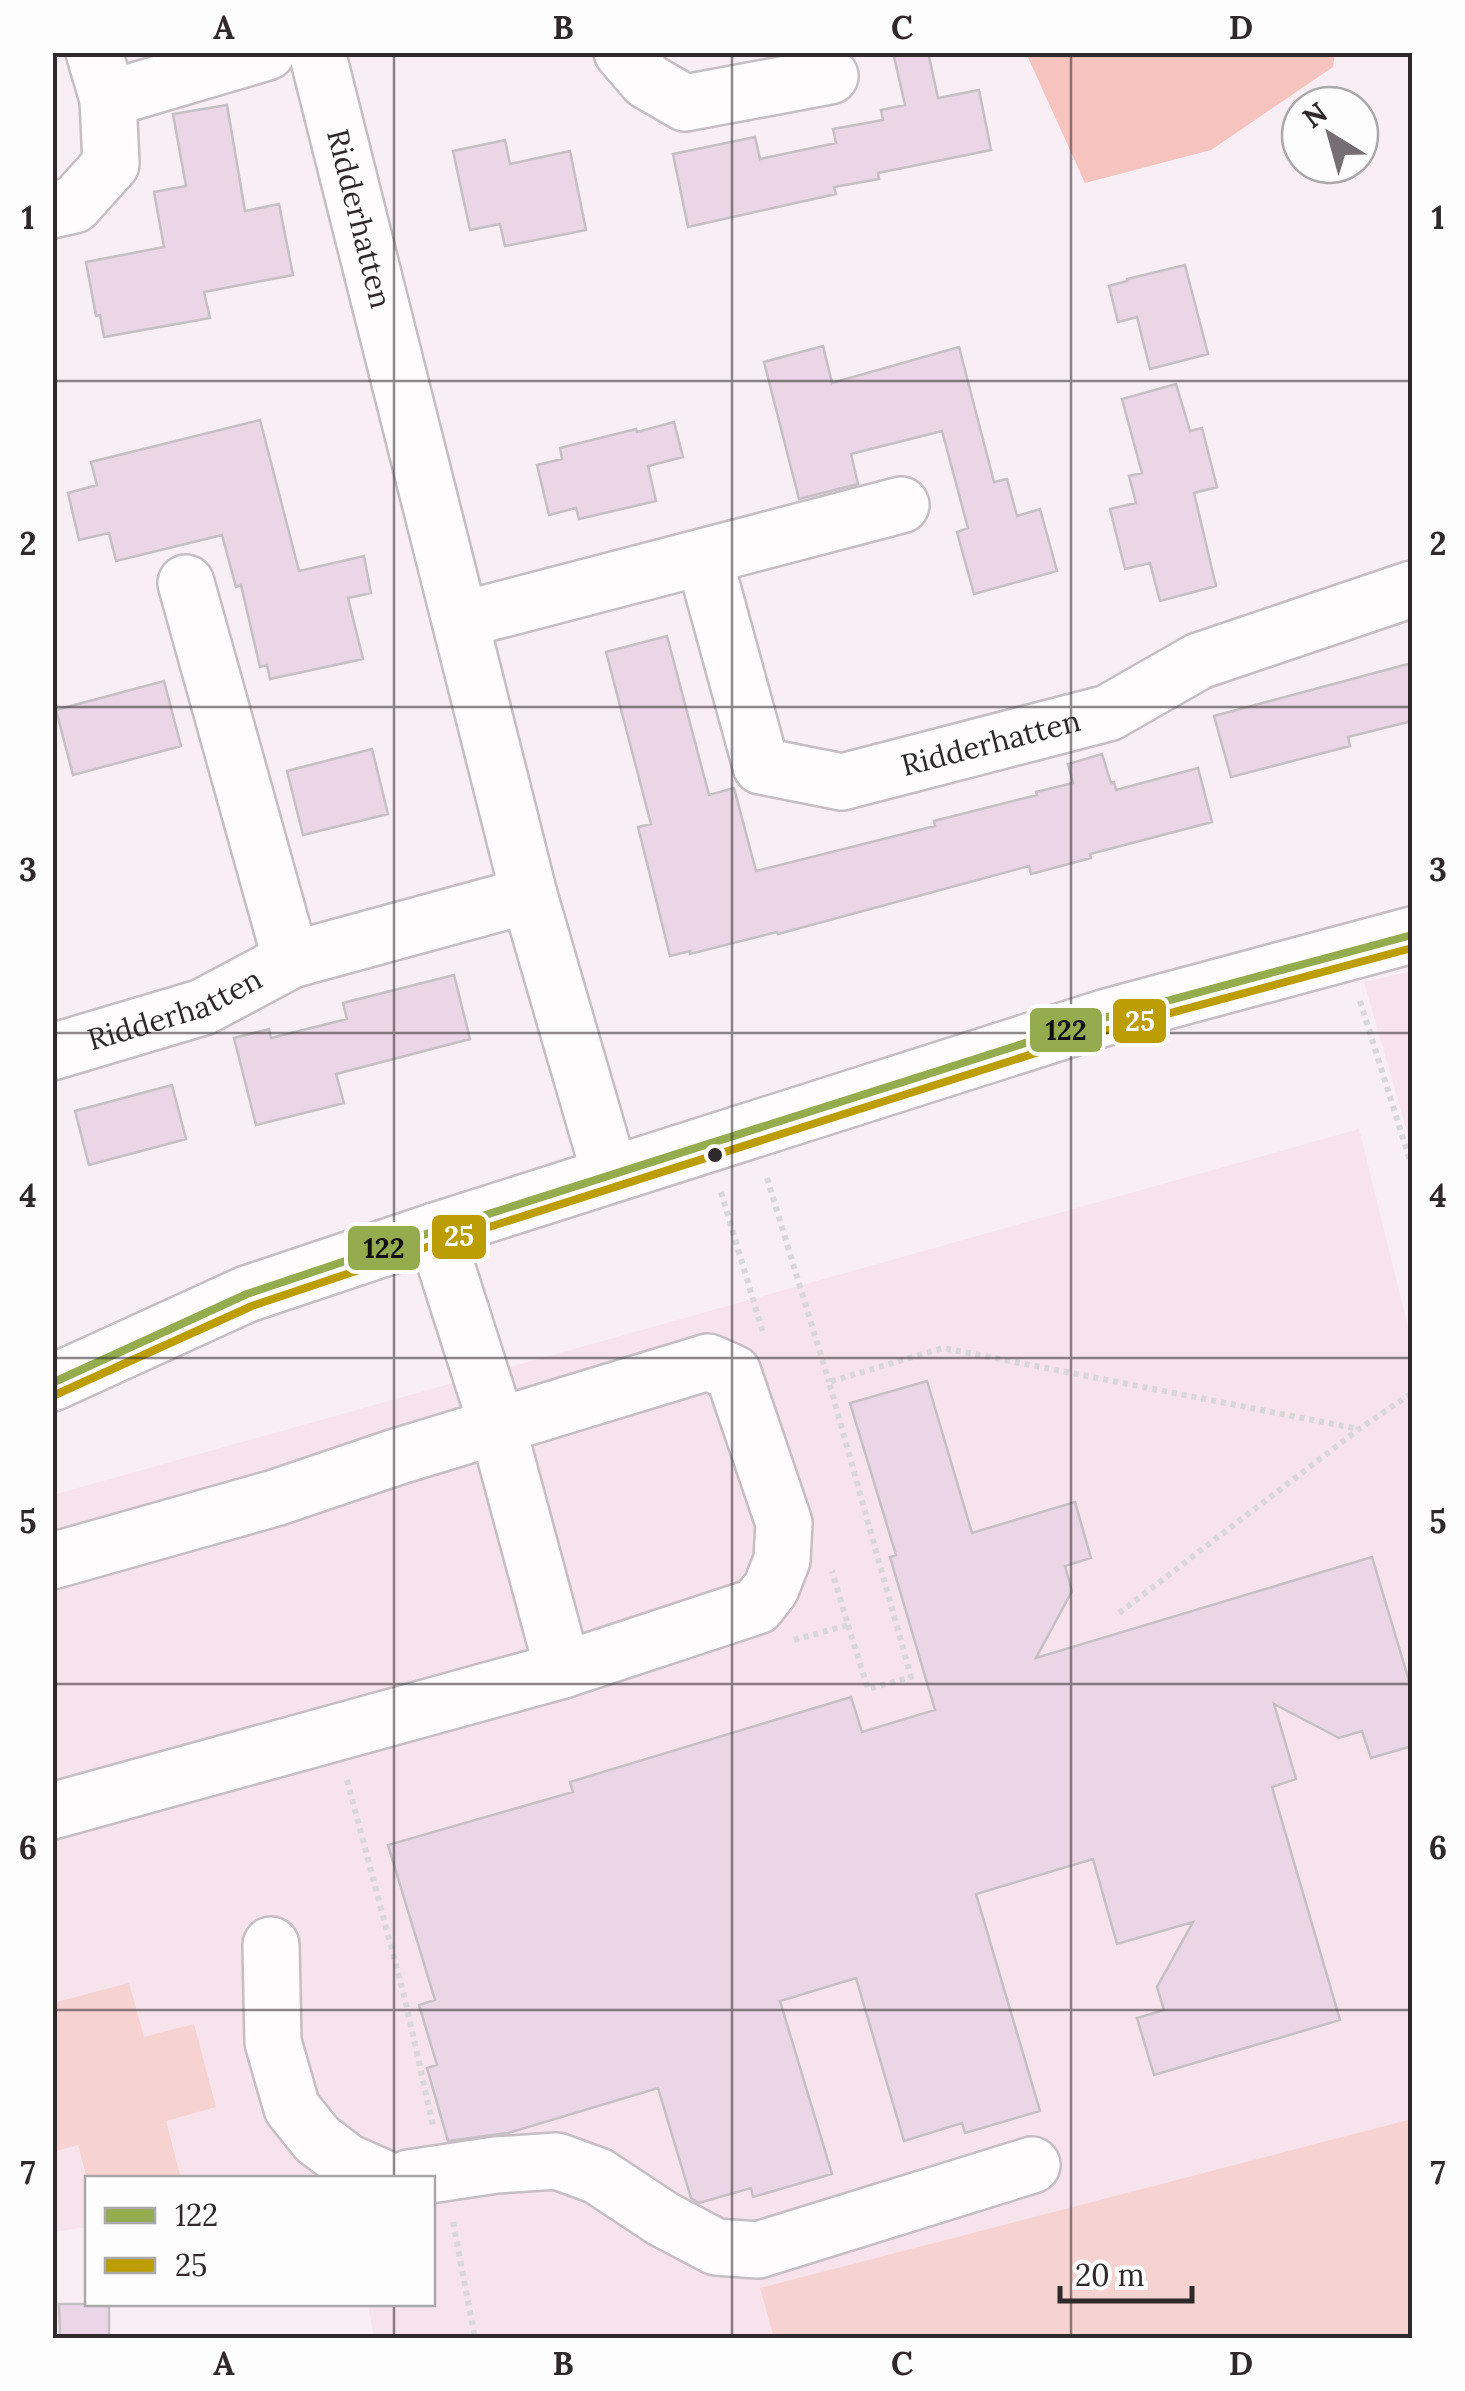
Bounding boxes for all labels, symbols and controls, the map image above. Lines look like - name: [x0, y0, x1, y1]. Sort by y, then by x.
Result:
- text: A: [213, 7, 235, 48]
- text: B: [552, 7, 574, 48]
- text: C: [891, 7, 913, 48]
- text: D: [1229, 7, 1253, 48]
- north arrow: [1280, 85, 1380, 185]
- text: N: [1295, 94, 1334, 136]
- street label: Ridderhatten: [319, 125, 401, 312]
- text: 1: [22, 197, 35, 238]
- text: 1: [1432, 197, 1445, 238]
- text: 2: [19, 523, 37, 564]
- text: 2: [1429, 523, 1447, 564]
- street label: Ridderhatten: [897, 701, 1084, 784]
- text: 3: [19, 849, 37, 890]
- text: 3: [1429, 849, 1447, 890]
- street label: Ridderhatten: [83, 959, 268, 1058]
- line badge: 25: [1111, 997, 1168, 1045]
- text: 25: [1125, 1003, 1155, 1039]
- line badge: 122: [1028, 1006, 1104, 1054]
- text: 122: [1045, 1012, 1087, 1048]
- unlabelled marker: [705, 1145, 725, 1165]
- text: 4: [19, 1175, 37, 1216]
- text: 4: [1429, 1175, 1447, 1216]
- line badge: 25: [430, 1213, 488, 1261]
- text: 25: [444, 1218, 474, 1254]
- line badge: 122: [346, 1224, 422, 1272]
- text: 122: [363, 1230, 405, 1266]
- text: 5: [19, 1501, 37, 1542]
- text: 5: [1429, 1501, 1447, 1542]
- text: 6: [19, 1827, 37, 1868]
- text: 6: [1429, 1827, 1447, 1868]
- text: 7: [20, 2152, 36, 2193]
- text: 7: [1430, 2152, 1446, 2193]
- legend: [85, 2176, 435, 2306]
- text: 122: [175, 2196, 218, 2234]
- scale bar: [1060, 2241, 1192, 2303]
- text: 25: [175, 2246, 207, 2284]
- text: 20 m: [1075, 2256, 1144, 2294]
- text: A: [213, 2343, 235, 2384]
- text: B: [552, 2343, 574, 2384]
- text: C: [891, 2343, 913, 2384]
- text: D: [1229, 2343, 1253, 2384]

